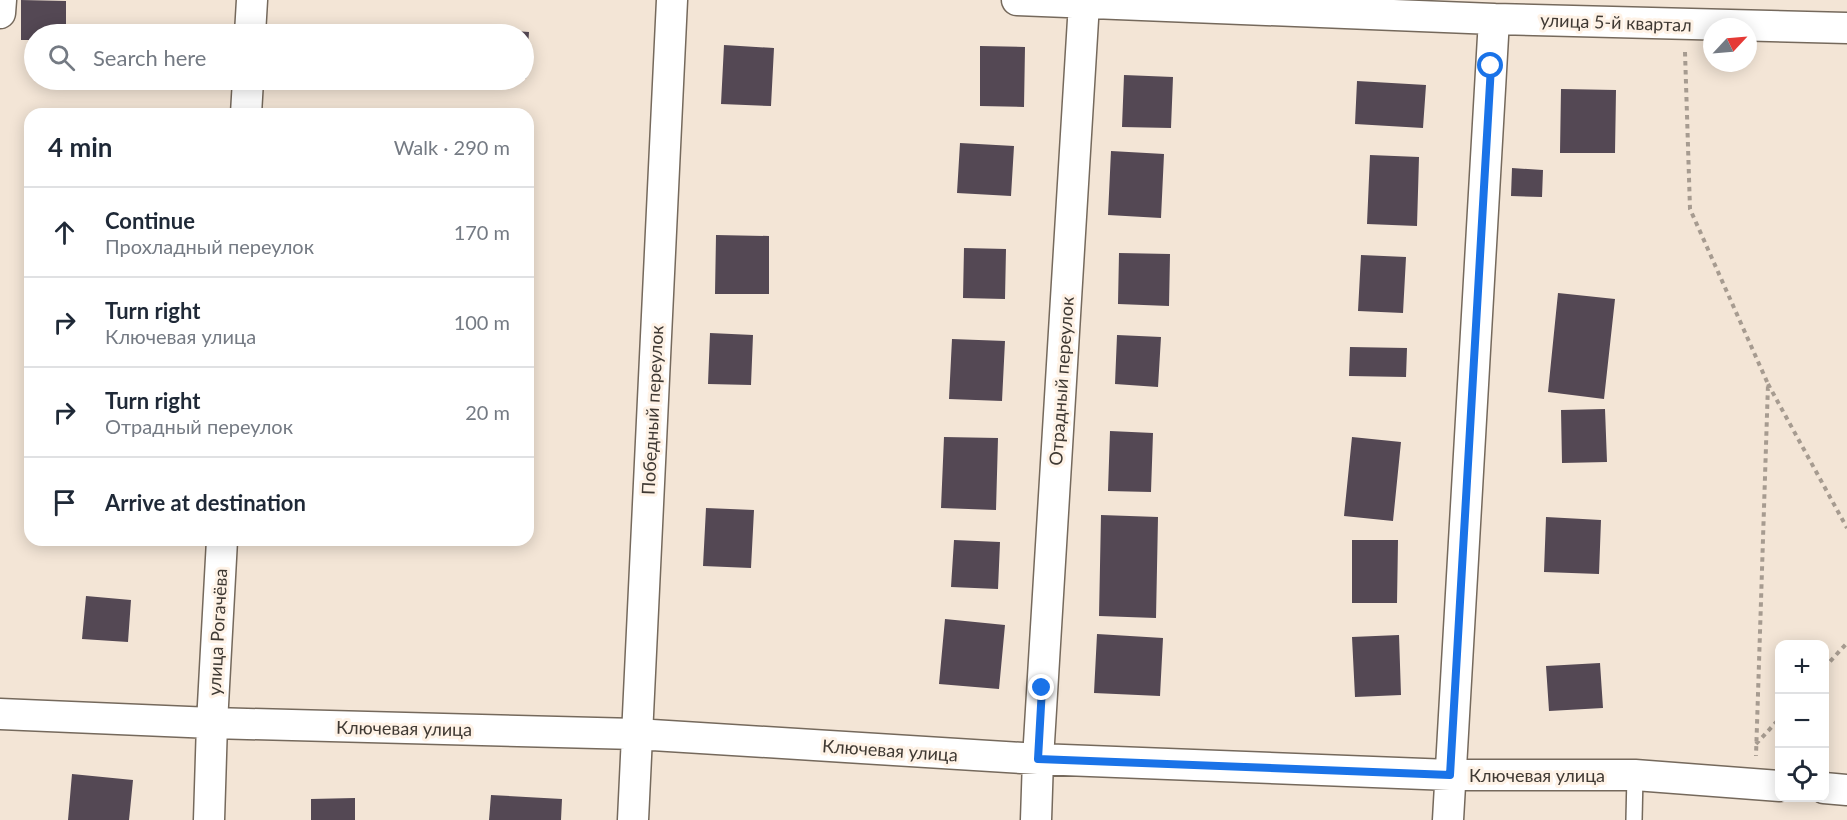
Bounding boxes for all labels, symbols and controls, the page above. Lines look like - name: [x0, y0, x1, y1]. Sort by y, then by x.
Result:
- street label: улица 5-й квартал: [1540, 8, 1692, 36]
- north arrow: [1703, 18, 1757, 72]
- search box: [24, 24, 534, 90]
- icon: search: [45, 41, 78, 74]
- text: Search here: [93, 44, 206, 71]
- route start: [1477, 52, 1503, 78]
- text: 4 min: [48, 131, 112, 163]
- text: Walk · 290 m: [394, 135, 510, 159]
- text: Continue: [105, 207, 195, 234]
- icon: ahead: [48, 216, 81, 249]
- text: 170 m: [454, 220, 510, 244]
- text: Прохладный переулок: [105, 234, 314, 258]
- street label: Отрадный переулок: [1044, 295, 1078, 466]
- text: Turn right: [105, 297, 200, 324]
- icon: right: [48, 306, 81, 339]
- text: 100 m: [454, 310, 510, 334]
- text: Ключевая улица: [105, 324, 256, 348]
- street label: Победный переулок: [637, 324, 667, 495]
- text: Turn right: [105, 387, 200, 414]
- icon: right: [48, 396, 81, 429]
- text: 20 m: [465, 400, 510, 424]
- text: Отрадный переулок: [105, 414, 293, 438]
- icon: arrive: [48, 486, 81, 519]
- text: Arrive at destination: [105, 489, 306, 516]
- street label: улица Рогачёва: [203, 568, 231, 696]
- map controls: [1775, 640, 1829, 802]
- button: +: [1775, 640, 1829, 694]
- route end: [1028, 674, 1054, 700]
- button: −: [1775, 694, 1829, 748]
- street label: Ключевая улица: [336, 716, 472, 740]
- street label: Ключевая улица: [821, 734, 959, 766]
- button: locate: [1775, 748, 1829, 802]
- street label: Ключевая улица: [1469, 764, 1605, 786]

